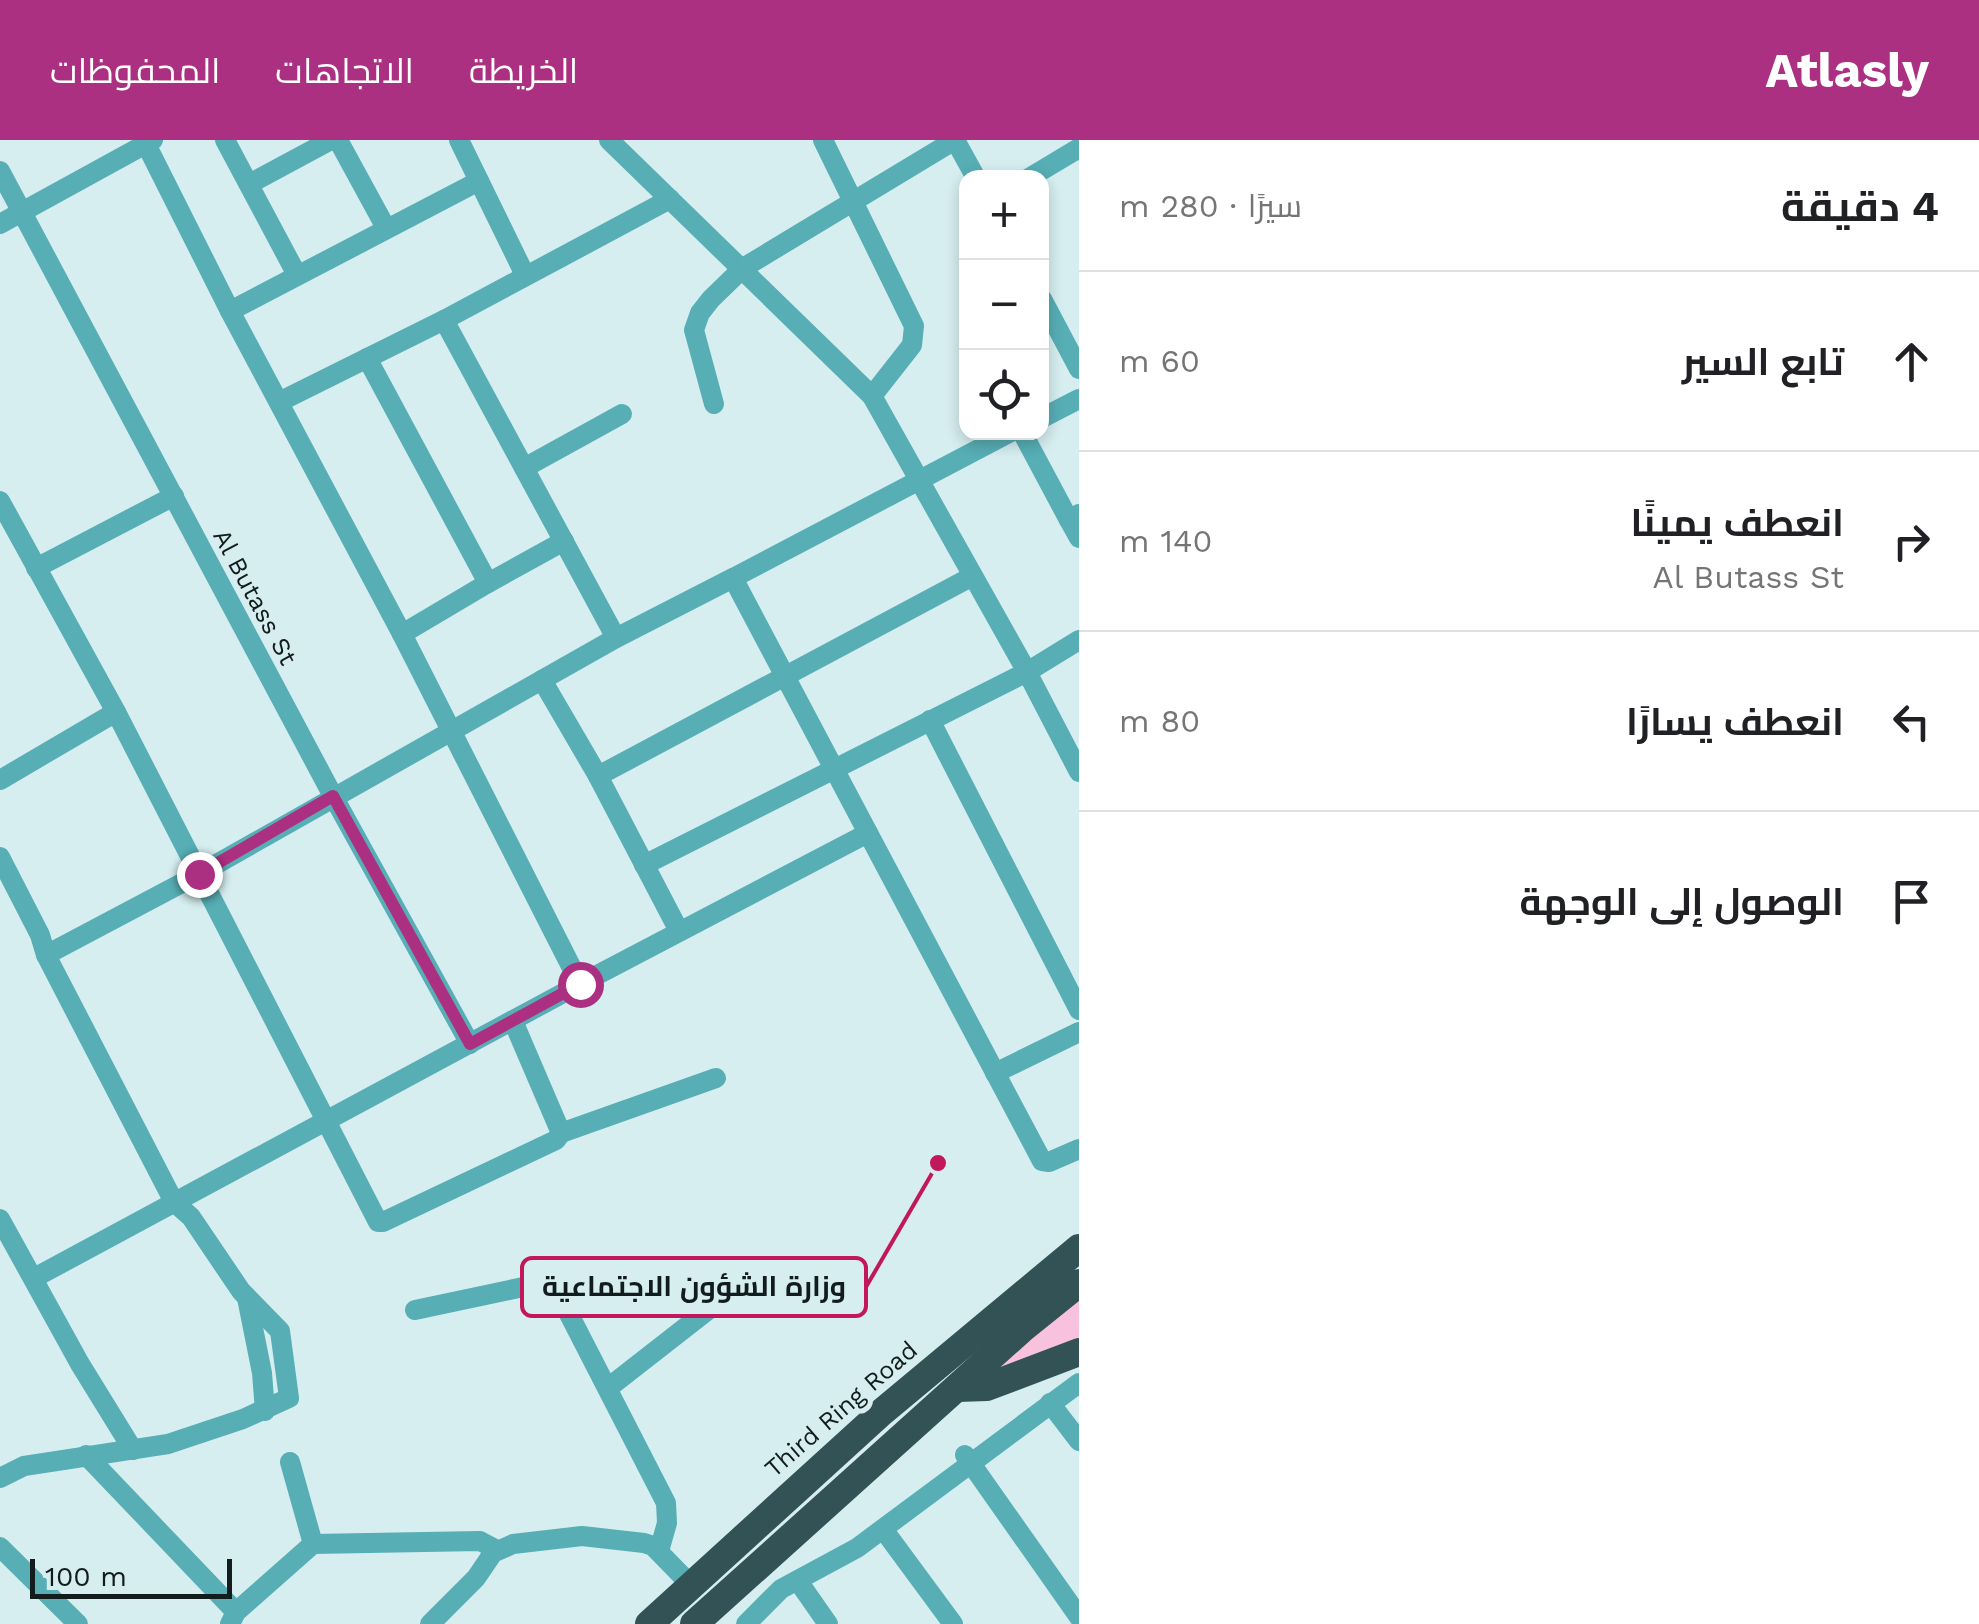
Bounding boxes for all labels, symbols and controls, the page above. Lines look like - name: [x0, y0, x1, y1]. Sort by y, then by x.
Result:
- text: Atlasly: [1765, 42, 1929, 99]
- text: المحفوظات: [50, 50, 220, 92]
- text: الاتجاهات: [275, 50, 414, 92]
- text: الخريطة: [469, 50, 578, 92]
- map controls: [959, 170, 1049, 440]
- button: +: [959, 170, 1049, 260]
- text: 4 دقيقة: [1781, 182, 1939, 231]
- text: سيرًا · 280 m: [1119, 187, 1302, 225]
- button: −: [959, 260, 1049, 350]
- icon: ahead: [1884, 334, 1939, 389]
- text: تابع السير: [1682, 340, 1844, 384]
- text: 60 m: [1119, 342, 1200, 380]
- button: locate: [959, 350, 1049, 440]
- text: انعطف يمينًا: [1631, 501, 1844, 545]
- icon: right: [1884, 514, 1939, 569]
- text: 140 m: [1119, 522, 1212, 560]
- street label: Al Butass St: [207, 524, 303, 670]
- text: Al Butass St: [1653, 558, 1844, 596]
- icon: left: [1884, 694, 1939, 749]
- text: انعطف يسارًا: [1626, 700, 1844, 744]
- text: 80 m: [1119, 702, 1200, 740]
- route end: [177, 852, 223, 898]
- icon: arrive: [1884, 874, 1939, 929]
- text: الوصول إلى الوجهة: [1520, 880, 1844, 924]
- route start: [558, 962, 604, 1008]
- callout: وزارة الشؤون الاجتماعية: [522, 1258, 866, 1316]
- text: وزارة الشؤون الاجتماعية: [542, 1270, 846, 1303]
- street label: Third Ring Road: [759, 1335, 923, 1483]
- scale bar: [30, 1554, 232, 1598]
- text: 100 m: [45, 1560, 127, 1593]

